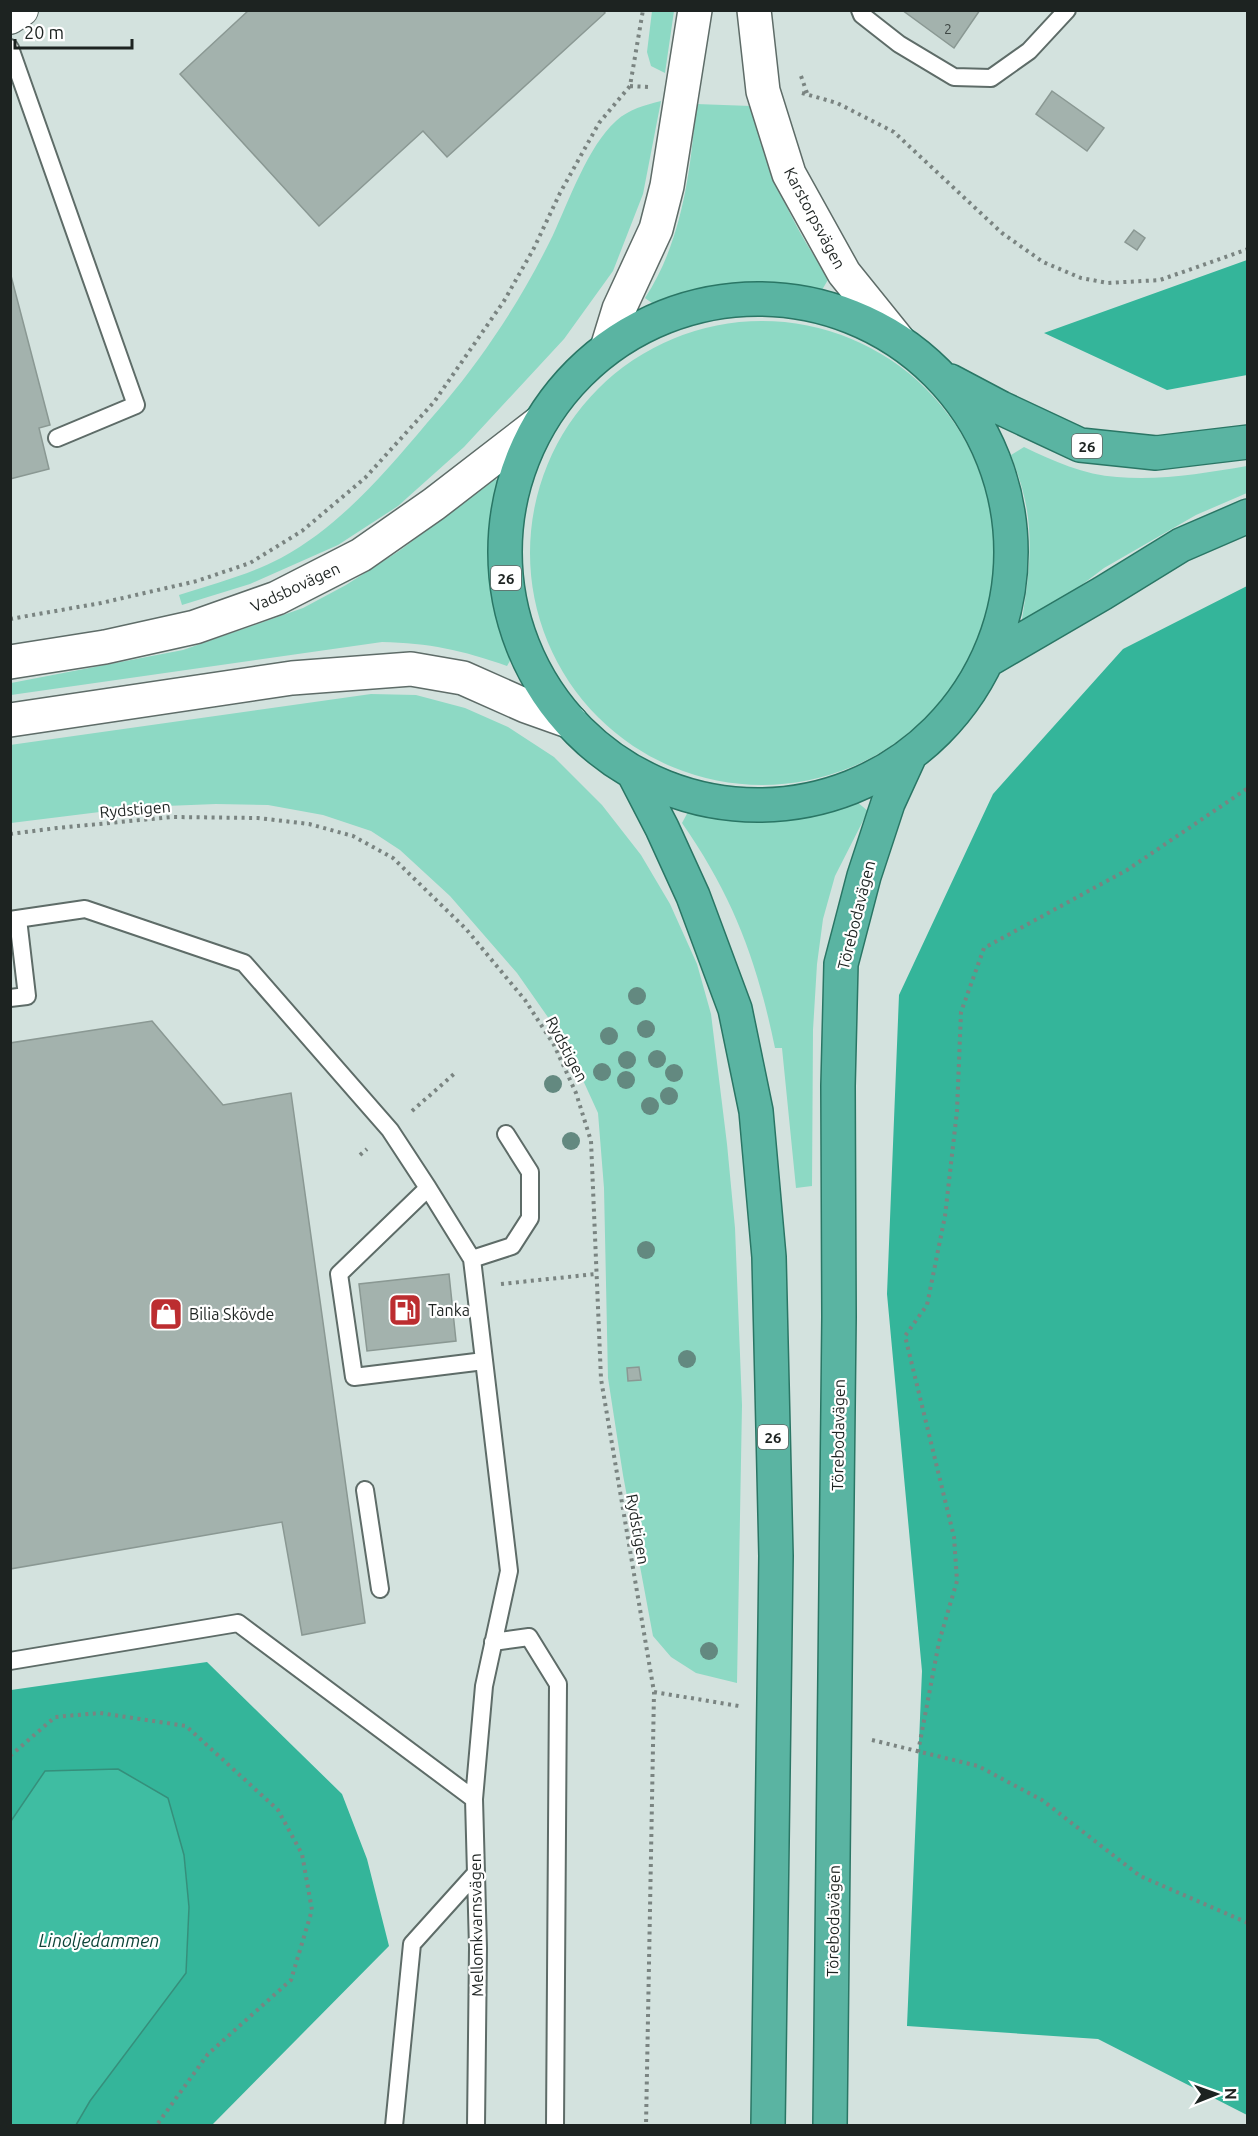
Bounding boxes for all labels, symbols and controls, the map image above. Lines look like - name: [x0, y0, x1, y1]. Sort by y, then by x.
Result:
- scale bar: [15, 12, 132, 50]
- house number: 2: [944, 21, 952, 37]
- text: 20 m: [24, 22, 64, 42]
- street label: Karstorpsvägen: [781, 164, 849, 272]
- road number: 26: [1072, 434, 1102, 458]
- street label: Vadsbovägen: [248, 558, 342, 616]
- road number: 26: [491, 566, 521, 590]
- street label: Rydstigen: [99, 797, 171, 821]
- street label: Törebodavägen: [834, 859, 878, 971]
- street label: Rydstigen: [542, 1013, 592, 1085]
- fuel station icon: Tanka: [387, 1292, 423, 1328]
- shop icon: Bilia Skövde: [148, 1296, 184, 1332]
- place label: Tanka: [428, 1301, 470, 1319]
- place label: Bilia Skövde: [189, 1305, 274, 1323]
- street label: Törebodavägen: [828, 1379, 848, 1491]
- road number: 26: [758, 1425, 788, 1449]
- street label: Rydstigen: [623, 1492, 653, 1566]
- street label: Mellomkvarnsvägen: [466, 1853, 486, 1997]
- street label: Törebodavägen: [823, 1865, 843, 1977]
- water label: Linoljedammen: [39, 1930, 159, 1950]
- north arrow: [1186, 2064, 1246, 2124]
- text: N: [1222, 2088, 1240, 2100]

